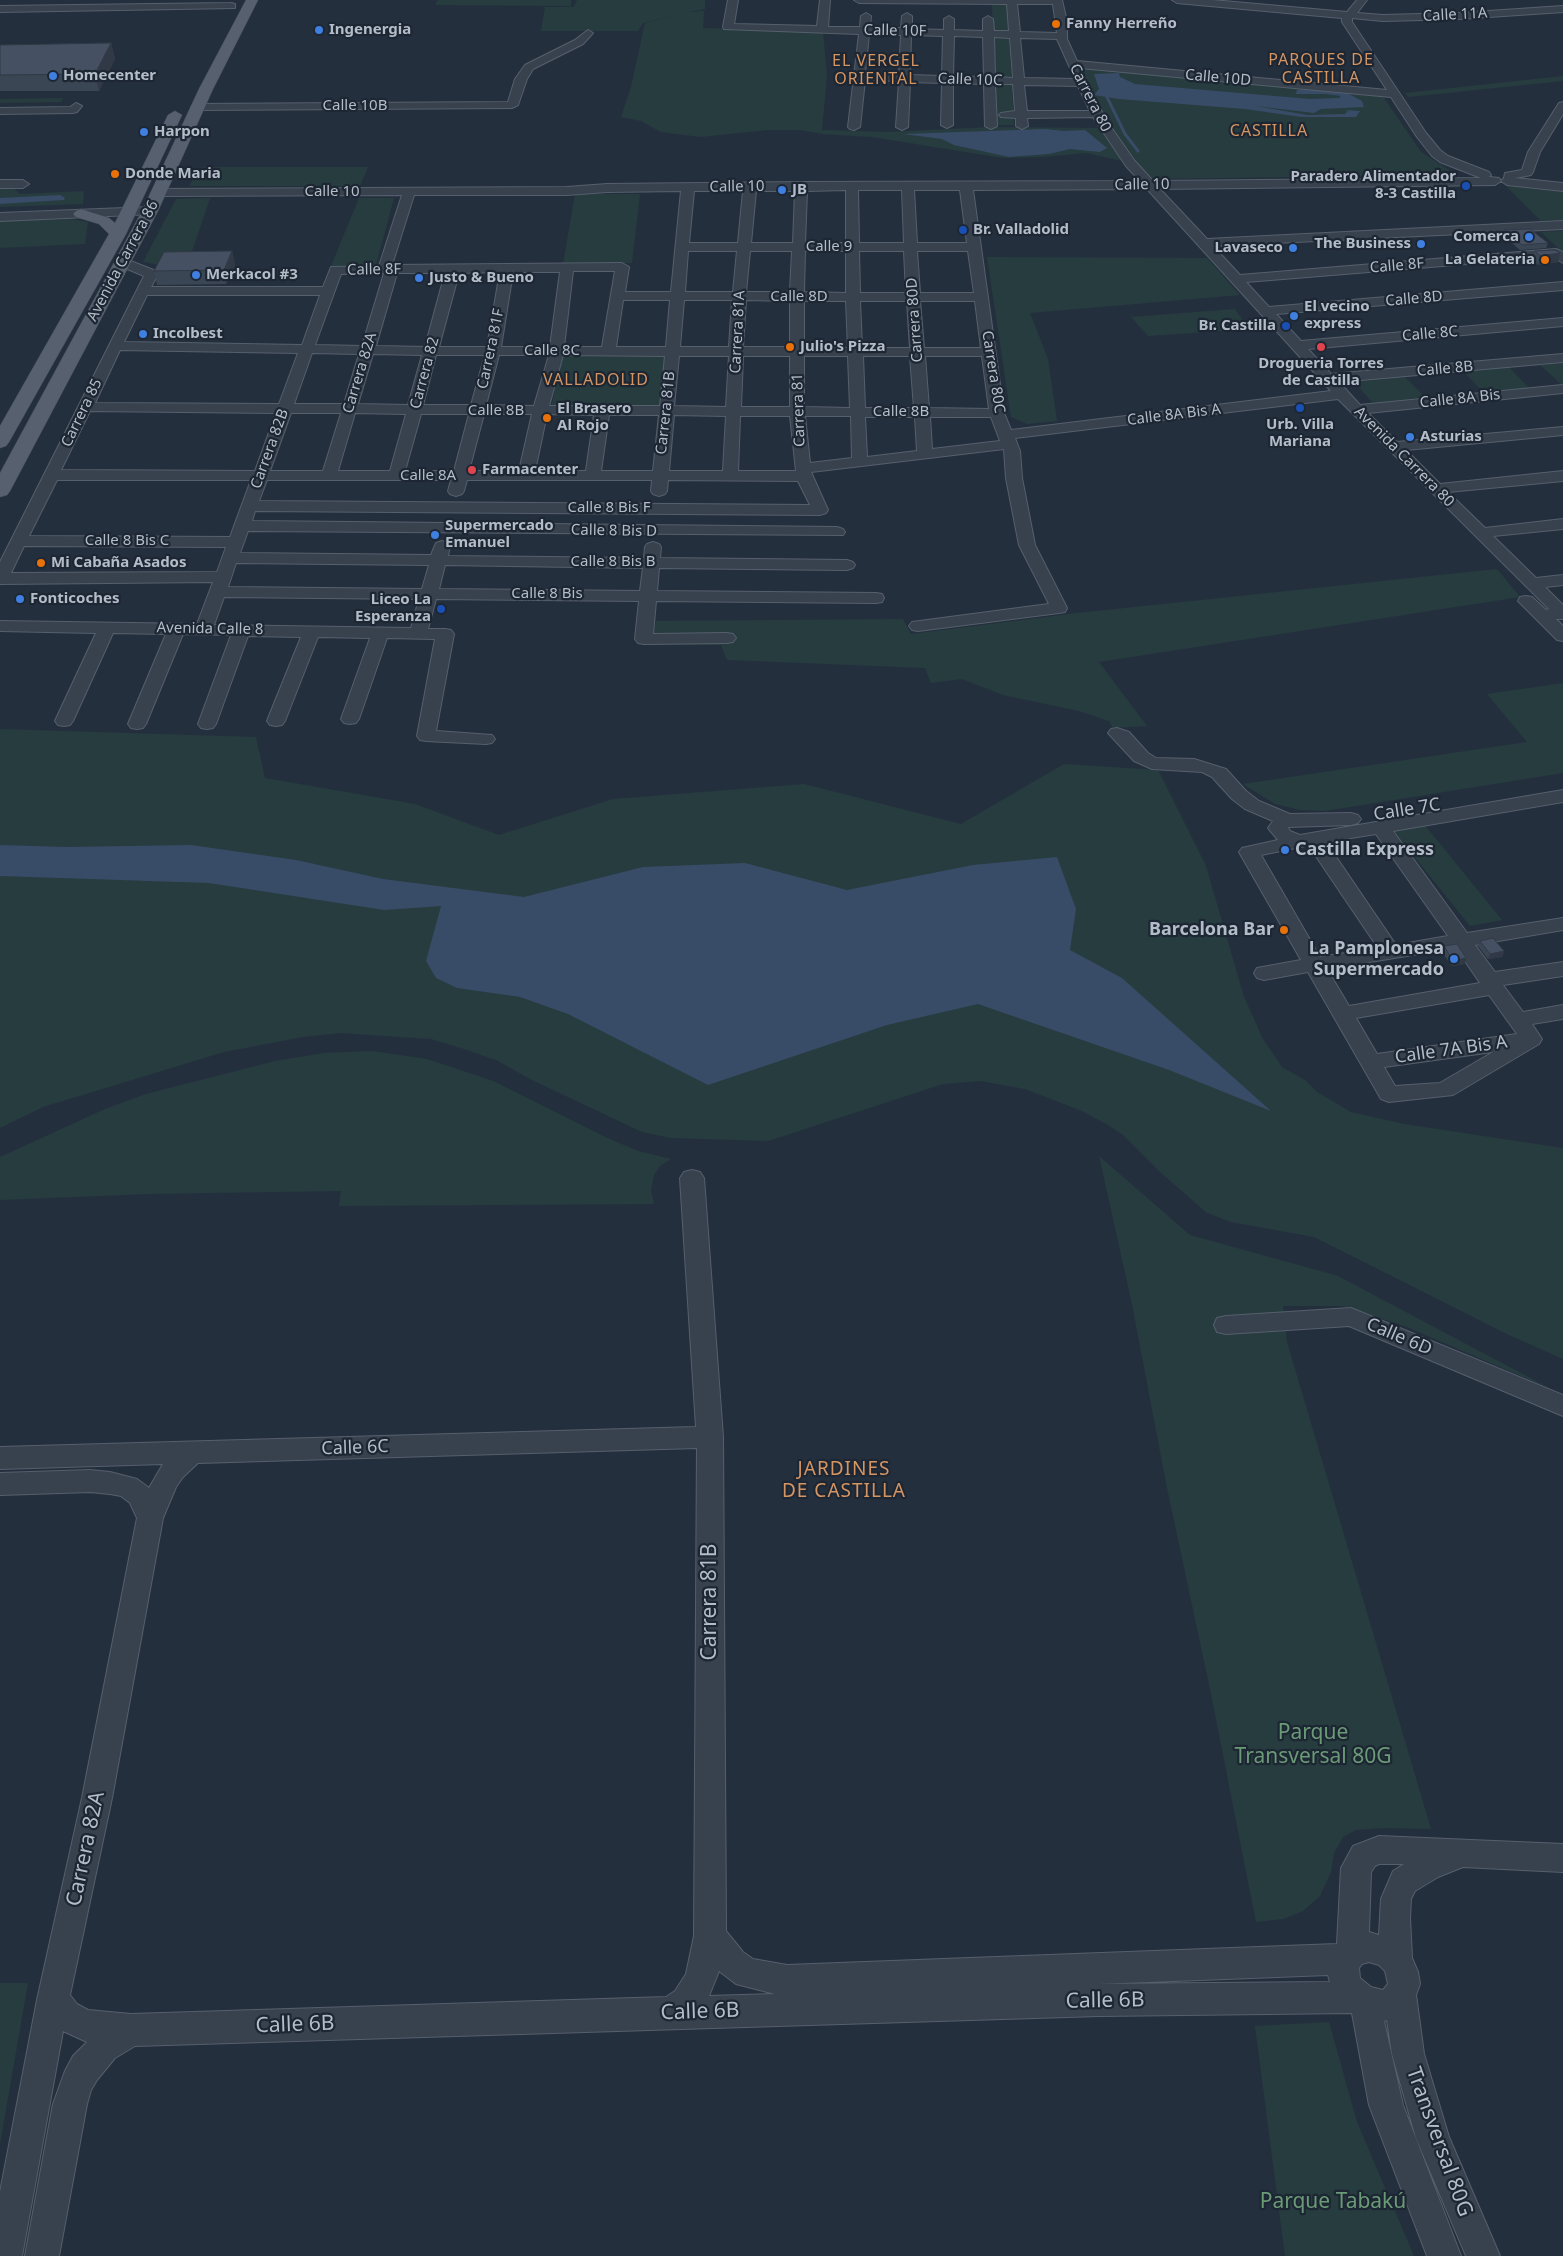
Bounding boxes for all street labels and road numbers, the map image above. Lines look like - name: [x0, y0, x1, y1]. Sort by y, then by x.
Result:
- street label: Calle 11A: [1422, 4, 1488, 26]
- street label: Calle 10F: [863, 21, 927, 41]
- street label: Carrera 80: [1065, 61, 1115, 135]
- street label: Calle 10D: [1184, 66, 1252, 90]
- street label: Calle 10C: [937, 70, 1003, 90]
- street label: Calle 10B: [323, 97, 387, 115]
- street label: Calle 10: [1114, 176, 1170, 194]
- street label: Calle 10: [709, 178, 765, 196]
- street label: Calle 10: [304, 183, 360, 201]
- street label: Avenida Carrera 86: [84, 198, 162, 324]
- street label: Calle 9: [806, 238, 852, 256]
- street label: Calle 8F: [1369, 255, 1425, 277]
- street label: Calle 8F: [347, 261, 401, 279]
- street label: Carrera 80D: [903, 277, 927, 363]
- street label: Calle 8D: [770, 288, 828, 306]
- street label: Calle 8D: [1385, 288, 1443, 310]
- street label: Carrera 81A: [727, 290, 749, 374]
- street label: Carrera 81F: [474, 307, 508, 391]
- street label: Calle 8C: [1401, 323, 1459, 345]
- street label: Carrera 80C: [978, 329, 1008, 415]
- street label: Carrera 82A: [339, 330, 381, 416]
- street label: Carrera 82: [407, 335, 443, 411]
- street label: Calle 8C: [524, 342, 580, 360]
- street label: Calle 8B: [1416, 358, 1474, 380]
- street label: Carrera 81B: [653, 371, 679, 455]
- street label: Carrera 81: [789, 373, 809, 447]
- street label: Carrera 85: [58, 376, 106, 450]
- street label: Calle 8A Bis: [1419, 386, 1501, 412]
- street label: Calle 8A Bis A: [1126, 400, 1222, 430]
- street label: Calle 8B: [468, 402, 524, 420]
- street label: Calle 8B: [873, 403, 929, 421]
- street label: Avenida Carrera 80: [1350, 403, 1458, 511]
- street label: Carrera 82B: [247, 407, 293, 491]
- street label: Calle 8A: [400, 467, 456, 485]
- street label: Calle 8 Bis F: [568, 499, 650, 517]
- street label: Calle 8 Bis D: [571, 521, 657, 541]
- street label: Calle 8 Bis C: [85, 532, 169, 550]
- street label: Calle 8 Bis B: [571, 553, 655, 571]
- street label: Calle 8 Bis: [511, 585, 583, 603]
- street label: Avenida Calle 8: [156, 619, 264, 639]
- street label: Calle 7C: [1372, 794, 1442, 826]
- street label: Calle 7A Bis A: [1393, 1031, 1509, 1069]
- street label: Calle 6D: [1363, 1314, 1435, 1360]
- street label: Calle 6C: [321, 1436, 389, 1460]
- street label: Carrera 81B: [697, 1544, 723, 1660]
- street label: Carrera 82A: [62, 1789, 110, 1909]
- street label: Calle 6B: [1065, 1988, 1145, 2014]
- street label: Calle 6B: [660, 1998, 740, 2026]
- street label: Calle 6B: [255, 2011, 335, 2039]
- street label: Transversal 80G: [1400, 2064, 1478, 2220]

